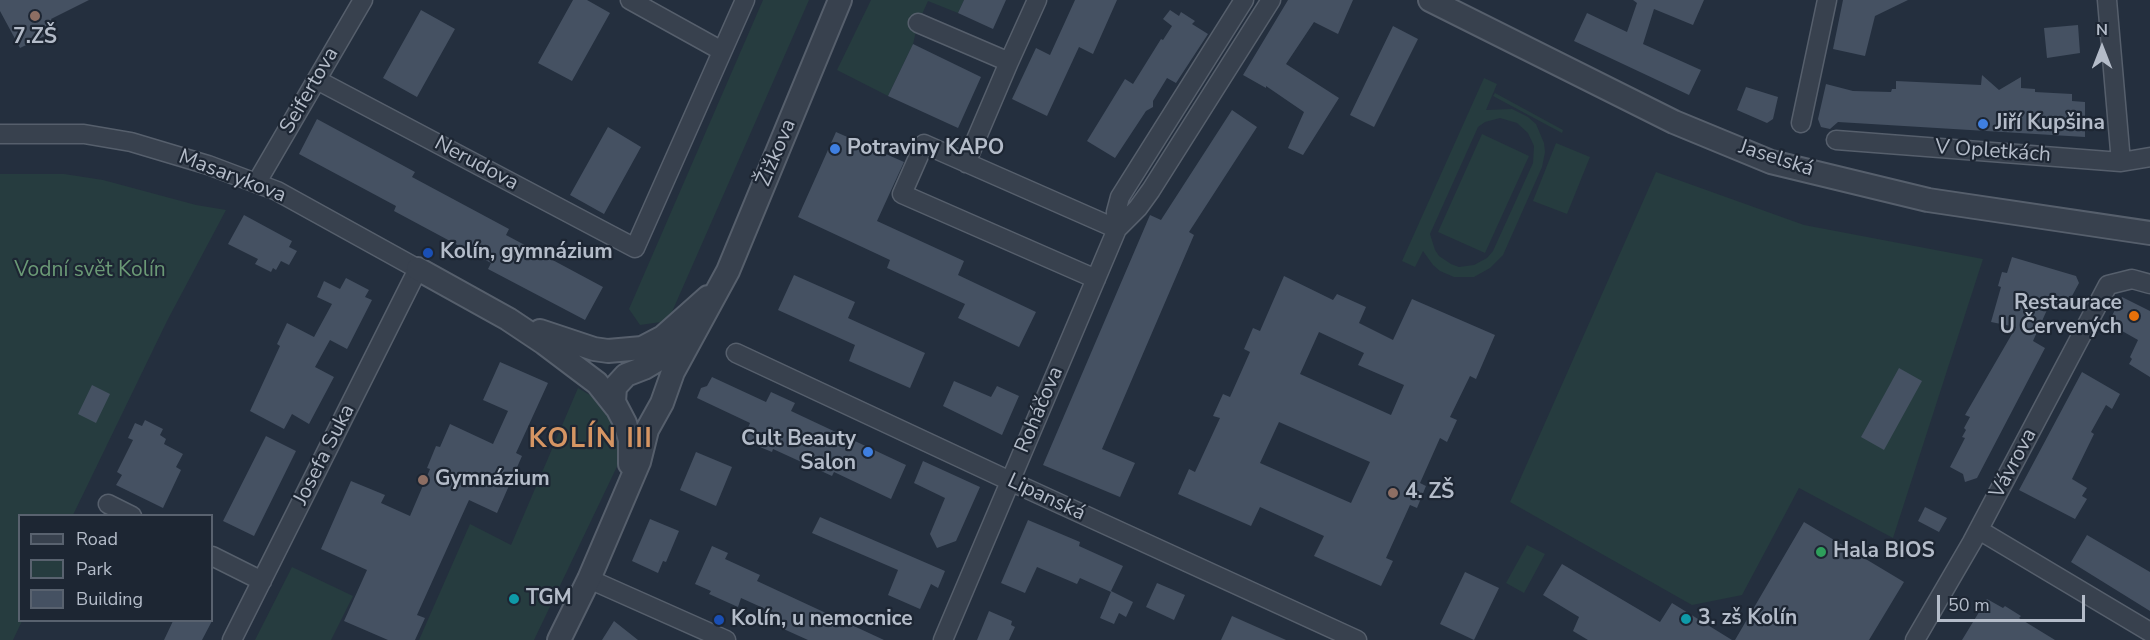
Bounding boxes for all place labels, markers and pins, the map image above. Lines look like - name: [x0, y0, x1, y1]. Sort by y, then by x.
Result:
- marker: 7.ZŠ: [28, 9, 42, 23]
- place label: 7.ZŠ: [13, 25, 57, 51]
- place label: Jiří Kupšina: [1995, 111, 2105, 137]
- marker: Jiří Kupšina: [1976, 117, 1990, 131]
- place label: Potraviny KAPO: [847, 136, 1004, 162]
- marker: Potraviny KAPO: [828, 142, 842, 156]
- place label: Kolín, gymnázium: [440, 240, 613, 266]
- marker: Kolín, gymnázium: [421, 246, 435, 260]
- place label: Restaurace U Červených: [2000, 291, 2122, 341]
- marker: Restaurace U Červených: [2127, 309, 2141, 323]
- place label: Cult Beauty Salon: [741, 427, 856, 477]
- marker: Cult Beauty Salon: [861, 445, 875, 459]
- place label: Gymnázium: [435, 467, 550, 493]
- marker: Gymnázium: [416, 473, 430, 487]
- place label: 4. ZŠ: [1405, 480, 1454, 506]
- marker: 4. ZŠ: [1386, 486, 1400, 500]
- place label: Hala BIOS: [1833, 539, 1935, 565]
- marker: Hala BIOS: [1814, 545, 1828, 559]
- place label: TGM: [526, 586, 572, 612]
- marker: TGM: [507, 592, 521, 606]
- place label: 3. zš Kolín: [1698, 606, 1797, 632]
- place label: Kolín, u nemocnice: [731, 607, 913, 633]
- marker: 3. zš Kolín: [1679, 612, 1693, 626]
- marker: Kolín, u nemocnice: [712, 613, 726, 627]

